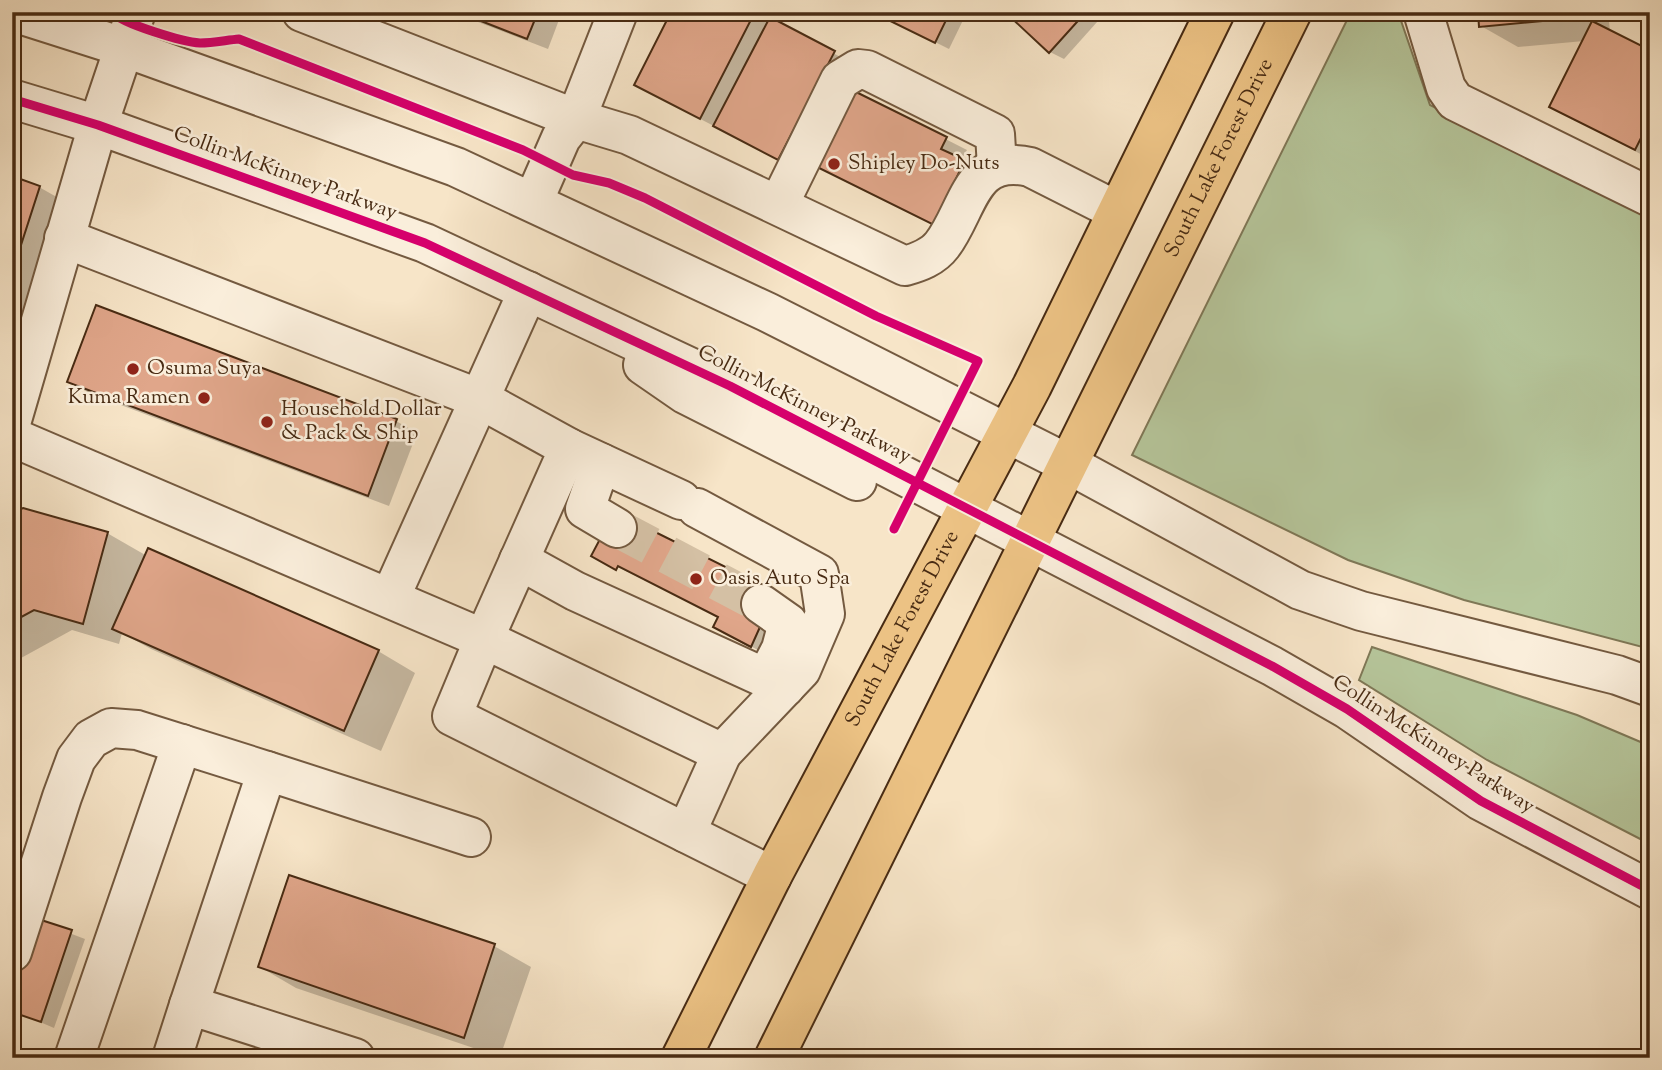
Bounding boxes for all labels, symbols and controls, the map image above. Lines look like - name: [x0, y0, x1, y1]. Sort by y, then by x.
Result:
- street label: South Lake Forest Drive: [1158, 54, 1282, 263]
- street label: Collin McKinney Parkway: [169, 120, 402, 229]
- place label: Shipley Do-Nuts: [848, 149, 999, 179]
- marker: Shipley Do-Nuts: [826, 156, 842, 172]
- street label: Collin McKinney Parkway: [692, 338, 917, 472]
- place label: Osuma Suya: [147, 354, 262, 384]
- marker: Osuma Suya: [125, 361, 141, 377]
- place label: Kuma Ramen: [68, 383, 190, 413]
- marker: Kuma Ramen: [196, 390, 212, 406]
- place label: Household Dollar & Pack & Ship: [281, 395, 442, 449]
- marker: Household Dollar & Pack & Ship: [259, 414, 275, 430]
- street label: South Lake Forest Drive: [838, 525, 968, 733]
- place label: Oasis Auto Spa: [710, 564, 850, 594]
- marker: Oasis Auto Spa: [688, 571, 704, 587]
- street label: Collin McKinney Parkway: [1326, 668, 1541, 822]

